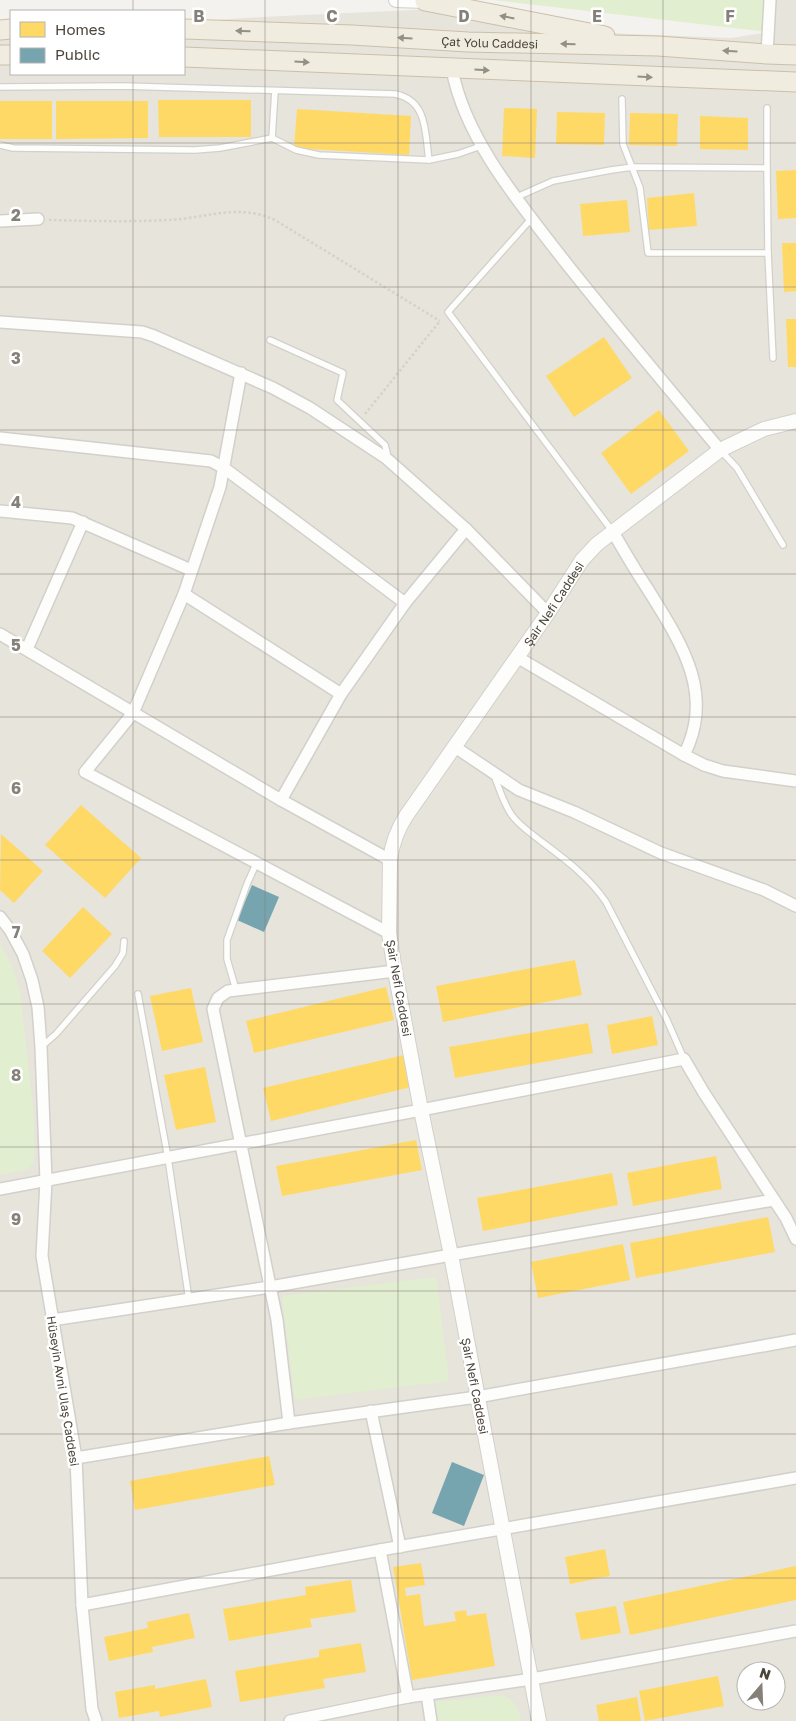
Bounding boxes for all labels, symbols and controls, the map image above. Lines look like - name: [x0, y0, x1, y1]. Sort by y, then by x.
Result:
- text: B: [193, 6, 205, 26]
- text: C: [326, 6, 338, 26]
- text: D: [458, 6, 470, 26]
- text: E: [592, 6, 602, 26]
- text: F: [725, 6, 735, 26]
- legend: [10, 10, 185, 75]
- one-way arrow: [500, 13, 515, 21]
- text: Homes: [55, 20, 105, 38]
- one-way arrow: [235, 27, 251, 35]
- street label: Çat Yolu Caddesi: [441, 33, 538, 51]
- one-way arrow: [397, 34, 413, 42]
- one-way arrow: [559, 40, 575, 48]
- text: Public: [55, 45, 100, 63]
- one-way arrow: [722, 47, 738, 55]
- one-way arrow: [295, 58, 311, 66]
- one-way arrow: [474, 66, 490, 74]
- one-way arrow: [637, 73, 653, 81]
- text: 2: [11, 205, 21, 225]
- text: 3: [11, 348, 21, 368]
- text: 4: [11, 492, 21, 512]
- street label: Şair Nefi Caddesi: [520, 558, 587, 649]
- text: 5: [11, 635, 21, 655]
- text: 6: [11, 778, 21, 798]
- text: 7: [12, 922, 21, 942]
- street label: Şair Nefi Caddesi: [383, 938, 415, 1038]
- text: 8: [11, 1065, 21, 1085]
- text: 9: [11, 1209, 21, 1229]
- street label: Hüseyin Avni Ulaş Caddesi: [44, 1315, 82, 1467]
- street label: Şair Nefi Caddesi: [458, 1336, 492, 1436]
- north arrow: [736, 1661, 786, 1711]
- text: N: [758, 1663, 773, 1683]

